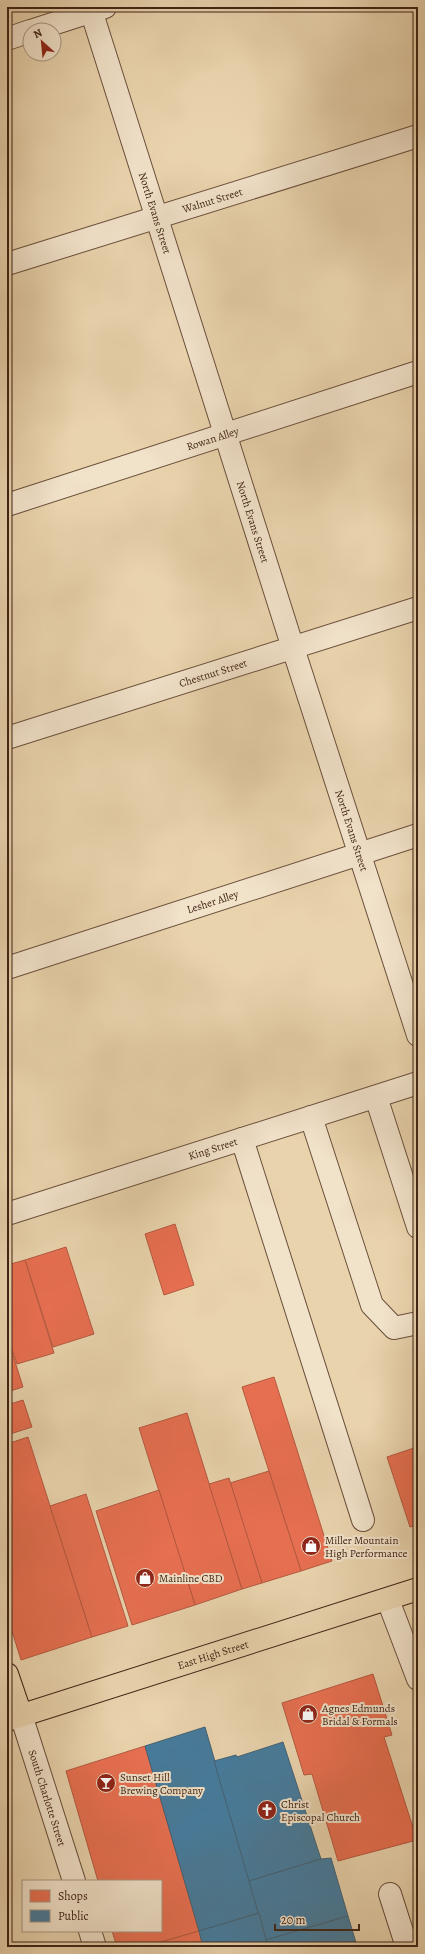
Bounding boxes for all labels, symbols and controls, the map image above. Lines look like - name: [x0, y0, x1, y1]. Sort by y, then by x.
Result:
- north arrow: [22, 22, 62, 62]
- text: N: [31, 25, 45, 42]
- street label: North Evans Street: [135, 170, 175, 256]
- street label: Walnut Street: [180, 184, 245, 217]
- street label: Rowan Alley: [185, 423, 241, 454]
- street label: North Evans Street: [233, 479, 273, 565]
- street label: Chestnut Street: [177, 655, 249, 691]
- street label: North Evans Street: [331, 788, 372, 874]
- street label: Lesher Alley: [185, 887, 241, 917]
- street label: King Street: [186, 1134, 240, 1164]
- place label: Miller Mountain High Performance: [325, 1533, 407, 1561]
- shop icon: Miller Mountain High Performance: [300, 1535, 322, 1557]
- shop icon: Mainline CBD: [134, 1567, 156, 1589]
- place label: Mainline CBD: [159, 1571, 223, 1586]
- street label: East High Street: [176, 1636, 251, 1673]
- place label: Agnes Edmunds Bridal & Formals: [321, 1701, 398, 1729]
- shop icon: Agnes Edmunds Bridal & Formals: [297, 1703, 319, 1725]
- street label: South Charlotte Street: [25, 1748, 70, 1849]
- place label: Sunset Hill Brewing Company: [120, 1770, 203, 1798]
- bar icon: Sunset Hill Brewing Company: [95, 1772, 117, 1794]
- place label: Christ Episcopal Church: [281, 1797, 360, 1825]
- church icon: Christ Episcopal Church: [256, 1799, 278, 1821]
- legend: [22, 1880, 162, 1932]
- text: Shops: [58, 1888, 88, 1904]
- scale bar: [275, 1906, 359, 1932]
- text: Public: [58, 1908, 89, 1924]
- text: 20 m: [281, 1912, 305, 1928]

